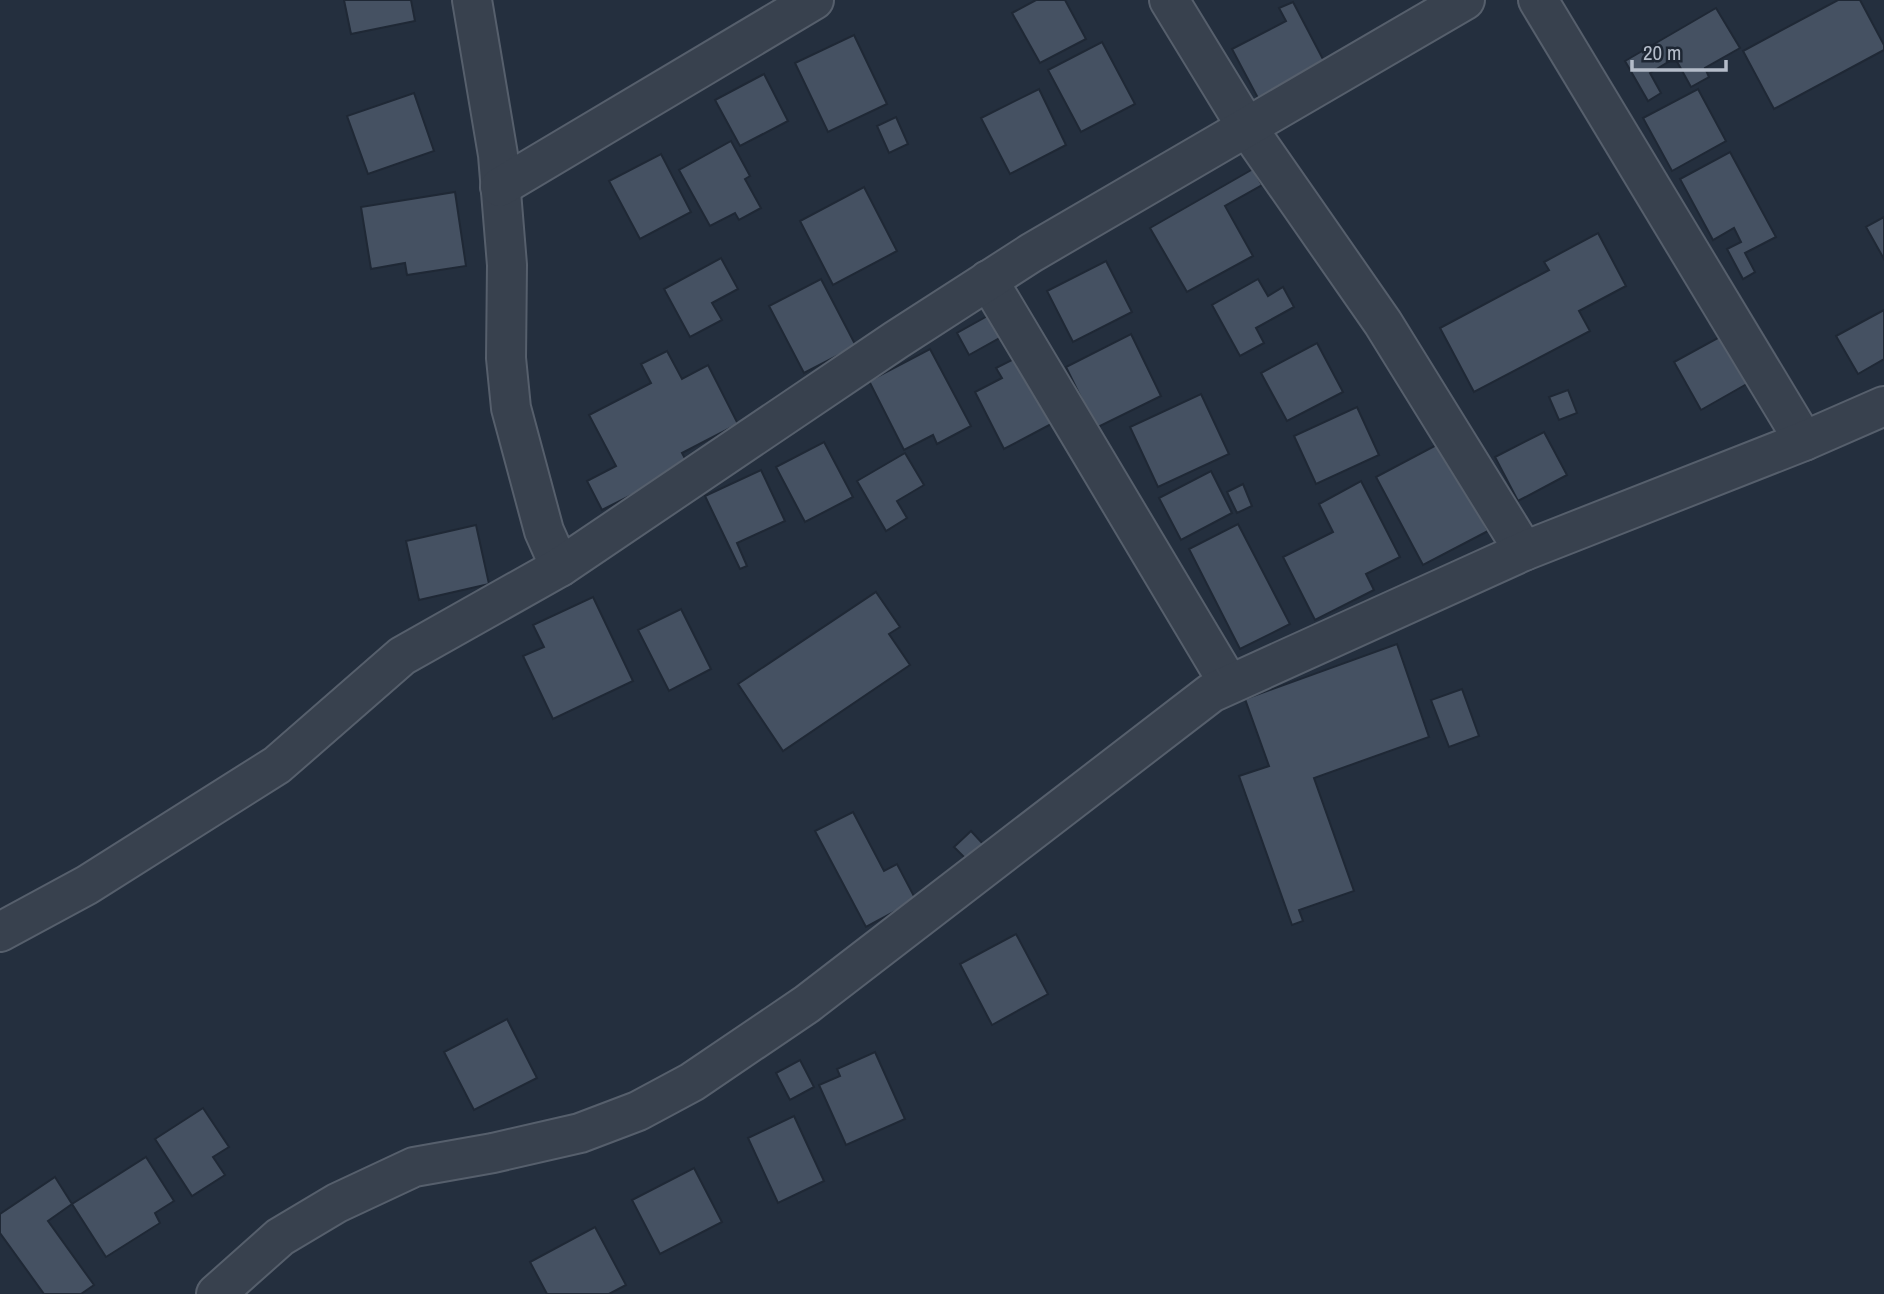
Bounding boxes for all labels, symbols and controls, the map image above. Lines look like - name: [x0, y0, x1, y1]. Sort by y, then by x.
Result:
- scale bar: [1632, 28, 1727, 72]
- text: 20 m: [1643, 38, 1681, 67]

